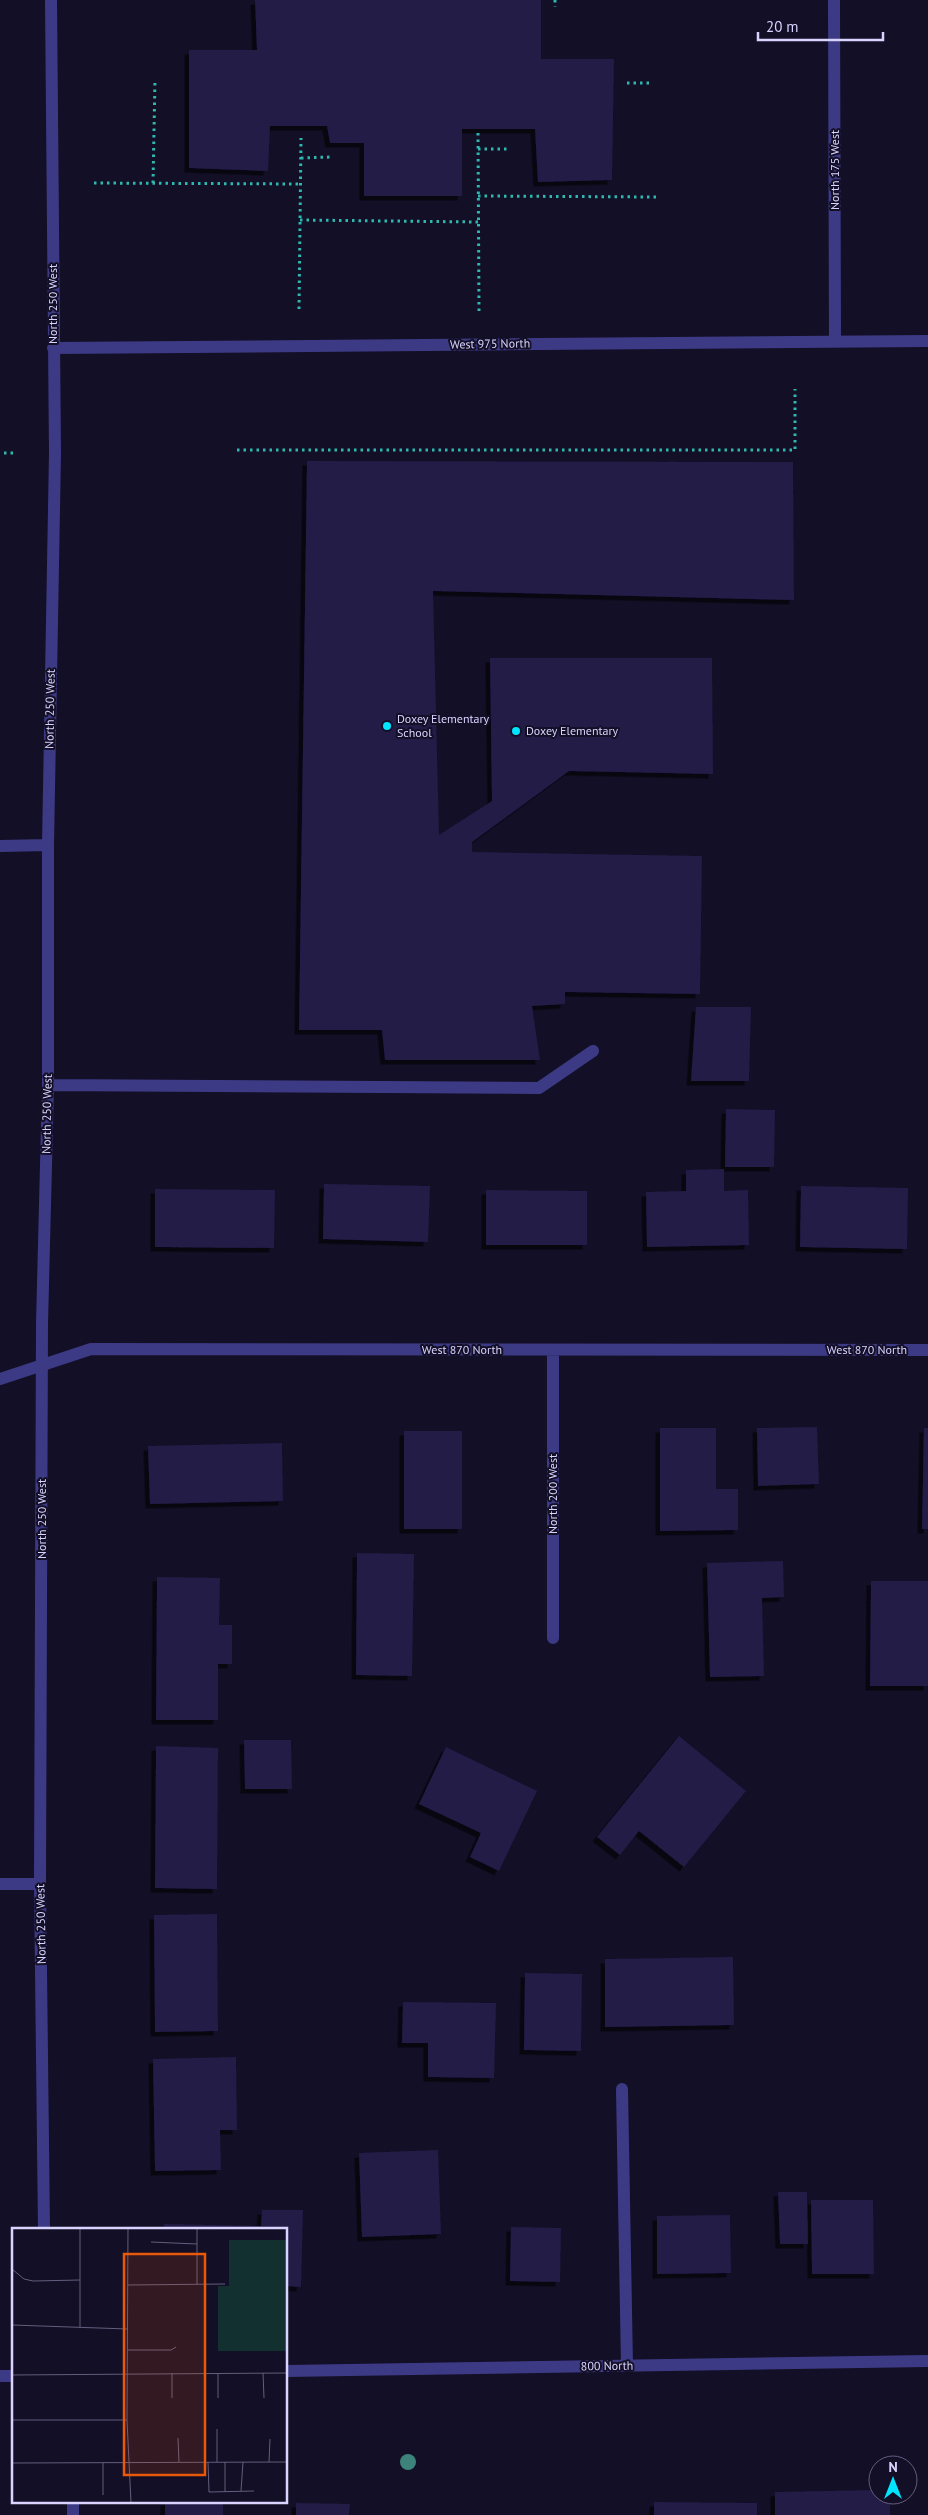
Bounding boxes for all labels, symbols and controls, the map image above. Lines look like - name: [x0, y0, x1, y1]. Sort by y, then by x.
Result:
- scale bar: [758, 10, 883, 42]
- text: 20 m: [766, 17, 799, 36]
- street label: North 175 West: [827, 130, 842, 210]
- street label: North 250 West: [45, 264, 60, 344]
- street label: West 975 North: [450, 335, 530, 352]
- street label: North 250 West: [41, 669, 58, 749]
- place label: Doxey Elementary School: [397, 711, 490, 740]
- marker: Doxey Elementary School: [381, 720, 393, 732]
- place label: Doxey Elementary: [526, 723, 619, 738]
- marker: Doxey Elementary: [510, 725, 522, 737]
- street label: North 250 West: [38, 1074, 55, 1154]
- street label: West 870 North: [422, 1342, 502, 1357]
- street label: West 870 North: [827, 1342, 907, 1357]
- street label: North 200 West: [545, 1454, 560, 1534]
- street label: North 250 West: [34, 1479, 49, 1559]
- street label: North 250 West: [32, 1884, 49, 1964]
- inset map: [12, 2228, 288, 2502]
- street label: 800 North: [581, 2358, 633, 2373]
- north arrow: [868, 2455, 918, 2505]
- text: N: [888, 2458, 898, 2476]

